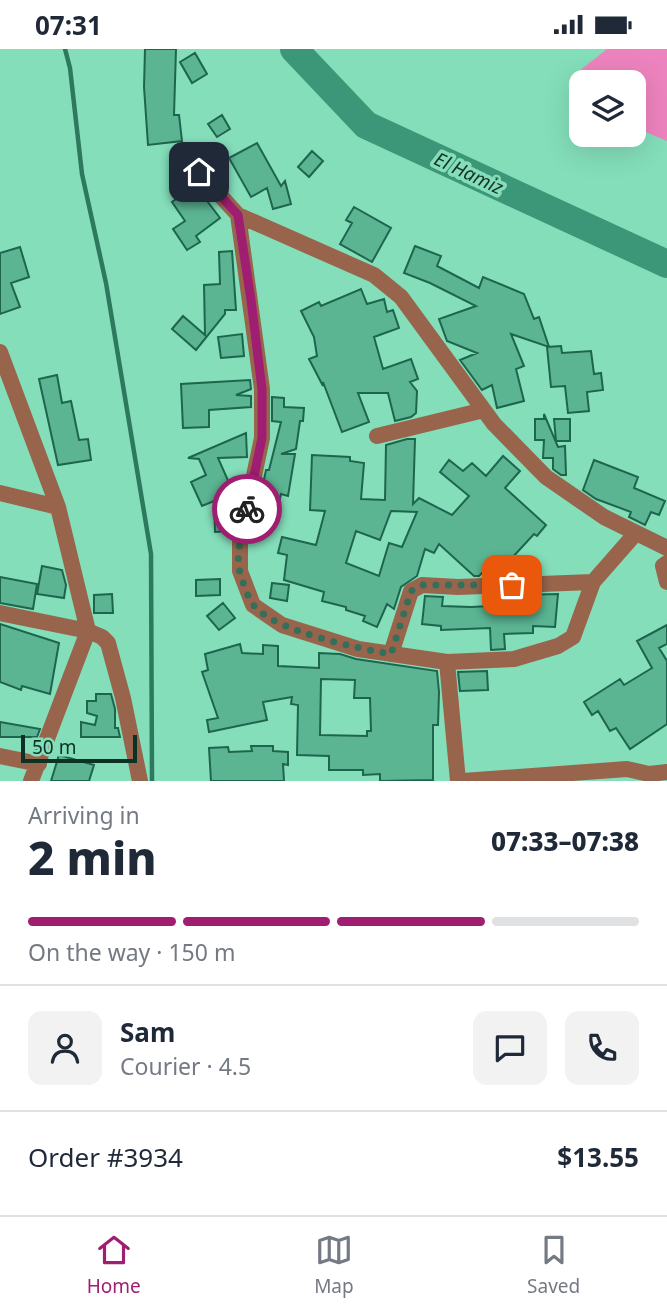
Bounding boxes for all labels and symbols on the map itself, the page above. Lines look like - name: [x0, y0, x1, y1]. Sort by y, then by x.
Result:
- pin: [169, 142, 229, 202]
- water label: El Hamiz: [430, 146, 508, 200]
- courier: [212, 474, 282, 544]
- pin: [482, 555, 542, 615]
- scale bar: [21, 732, 136, 764]

